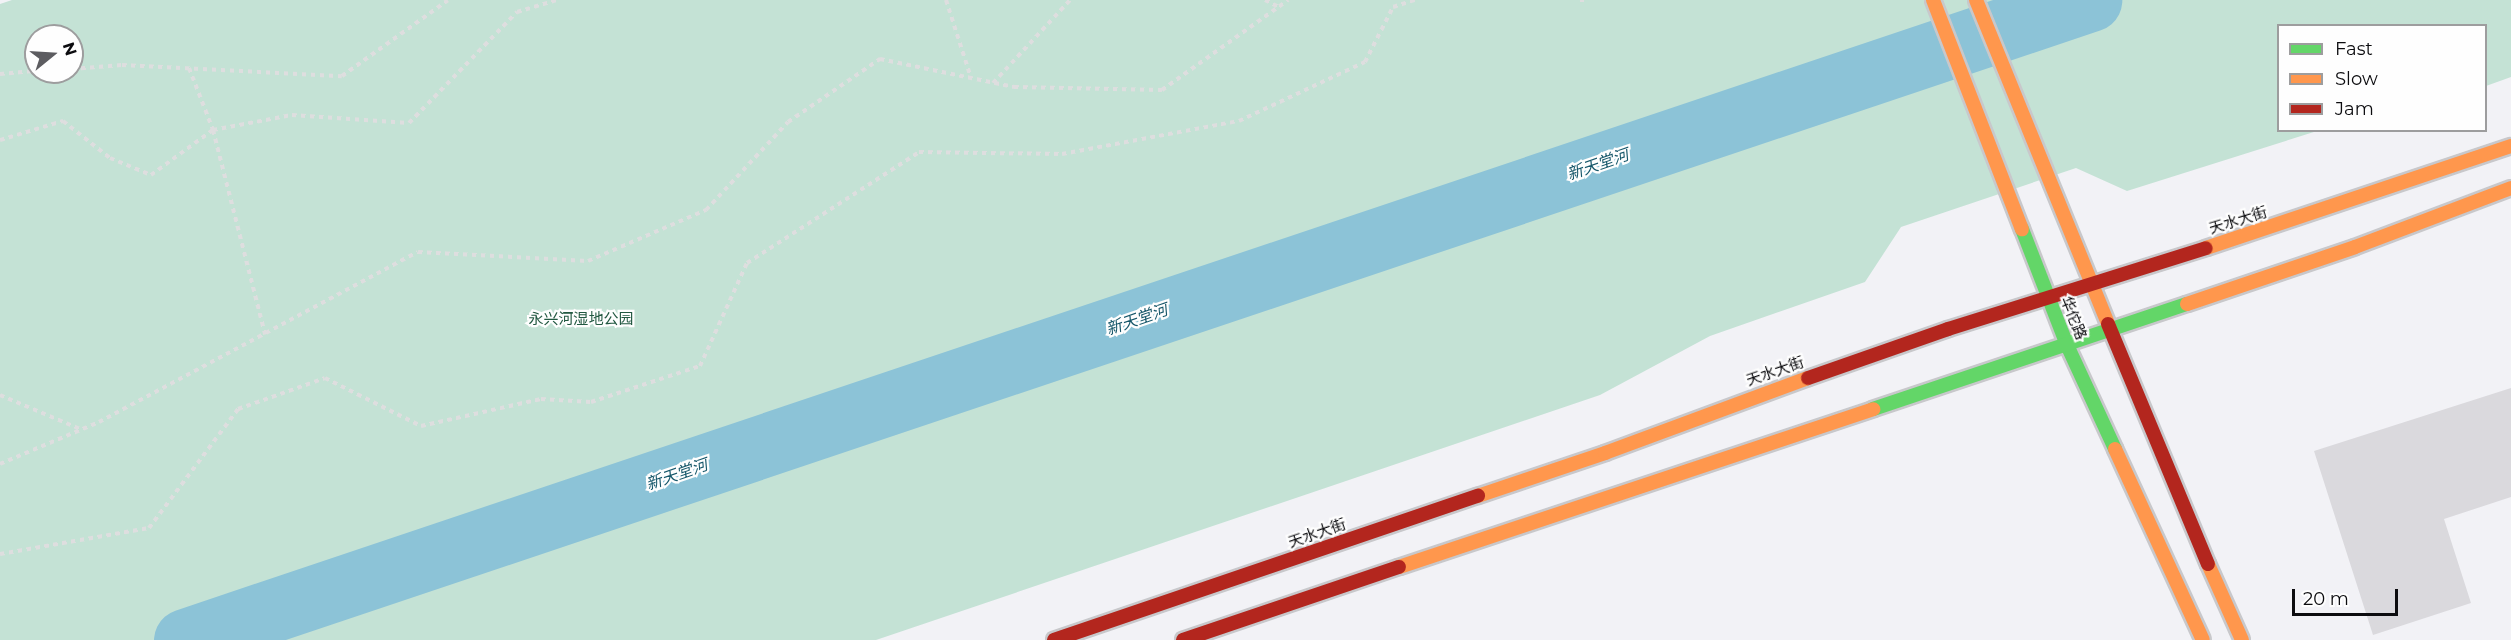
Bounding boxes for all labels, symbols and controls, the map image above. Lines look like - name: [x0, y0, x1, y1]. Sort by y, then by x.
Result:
- north arrow: [24, 24, 84, 84]
- legend: [2277, 24, 2487, 132]
- text: Fast: [2335, 38, 2373, 60]
- text: N: [59, 40, 81, 58]
- text: Slow: [2335, 68, 2378, 90]
- text: Jam: [2335, 98, 2374, 120]
- water label: 新天堂河: [1565, 146, 1631, 184]
- street label: 天水大街: [2207, 203, 2269, 237]
- street label: 华佗路: [2057, 294, 2091, 342]
- water label: 新天堂河: [1104, 301, 1170, 339]
- park label: 永兴河湿地公园: [529, 310, 633, 328]
- street label: 天水大街: [1744, 353, 1806, 389]
- water label: 新天堂河: [644, 456, 710, 494]
- street label: 天水大街: [1286, 515, 1348, 551]
- scale bar: [2295, 577, 2402, 615]
- text: 20 m: [2303, 588, 2349, 610]

